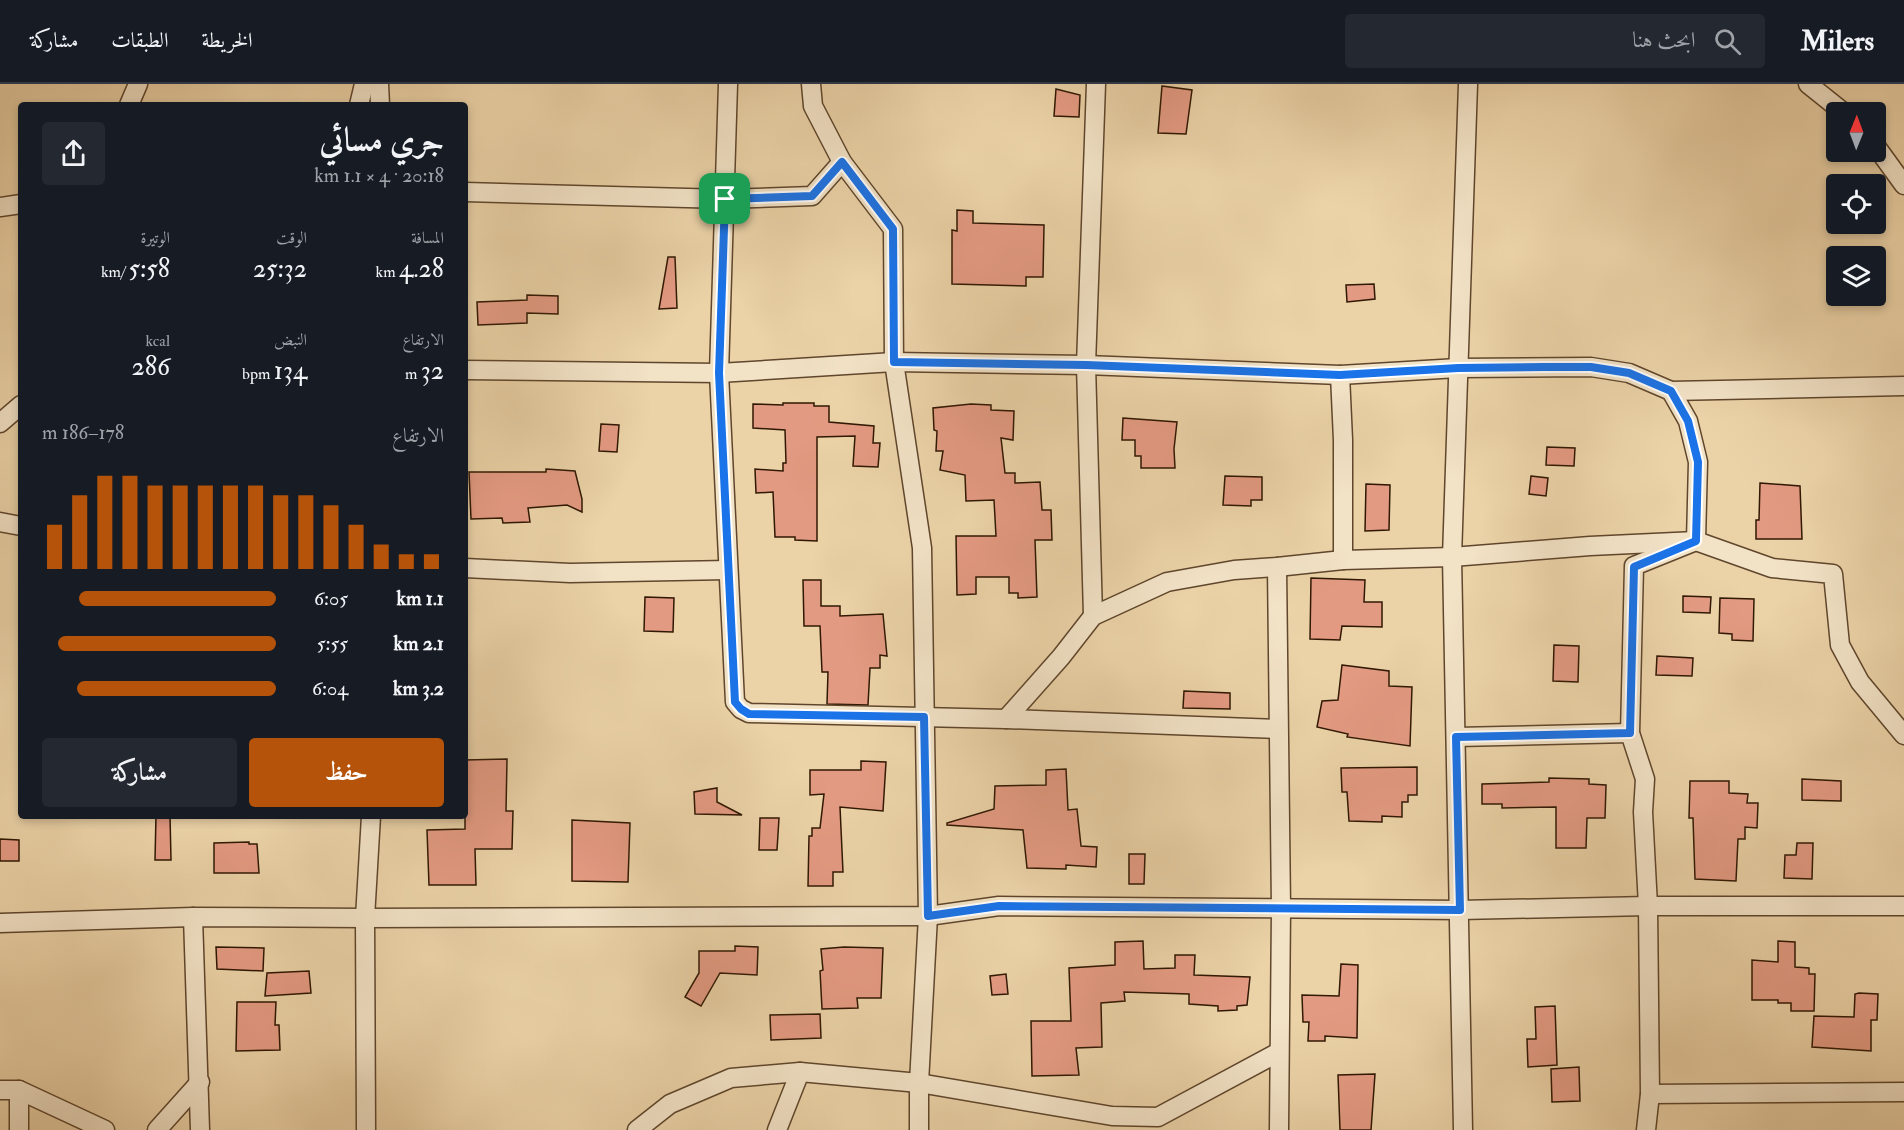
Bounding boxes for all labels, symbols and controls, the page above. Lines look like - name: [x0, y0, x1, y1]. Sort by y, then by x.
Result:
- search box: [1345, 14, 1765, 68]
- text: Milers: [1801, 24, 1874, 59]
- icon: search: [1711, 25, 1744, 58]
- text: ابحث هنا: [1632, 26, 1696, 54]
- text: مشاركة: [30, 27, 78, 54]
- text: الطبقات: [111, 27, 168, 54]
- text: الخريطة: [201, 27, 253, 54]
- north arrow: [1826, 102, 1886, 162]
- map controls: [1826, 102, 1886, 306]
- text: جري مسائي: [320, 120, 444, 161]
- button: share: [42, 122, 105, 185]
- text: 20:18 · 4 × 1.1 km: [314, 163, 444, 188]
- pin: [699, 173, 750, 224]
- button: locate: [1826, 174, 1886, 234]
- icon: arrive: [708, 182, 741, 215]
- text: الوتيرة: [140, 228, 170, 248]
- text: الوقت: [276, 228, 307, 248]
- text: المسافة: [411, 228, 444, 248]
- button: layers: [1826, 246, 1886, 306]
- text: 5:58: [129, 253, 170, 285]
- text: 25:32: [253, 253, 307, 285]
- text: 4.28: [399, 253, 444, 285]
- text: /km: [101, 262, 129, 282]
- text: km: [376, 262, 399, 282]
- text: النبض: [274, 330, 307, 350]
- text: الارتفاع: [402, 330, 444, 350]
- text: kcal: [145, 331, 170, 351]
- text: 286: [132, 351, 170, 383]
- text: 134: [274, 355, 307, 387]
- text: 32: [421, 355, 444, 387]
- text: bpm: [242, 364, 274, 384]
- text: m: [405, 364, 421, 384]
- text: 178–186 m: [42, 420, 124, 445]
- text: الارتفاع: [392, 423, 444, 448]
- text: 6:05: [314, 586, 348, 611]
- text: 1.1 km: [397, 586, 444, 611]
- text: 5:55: [317, 631, 348, 656]
- text: 2.1 km: [394, 631, 444, 656]
- text: 6:04: [312, 676, 348, 701]
- text: 3.2 km: [393, 676, 444, 701]
- button: مشاركة: [42, 738, 237, 807]
- button: حفظ: [249, 738, 444, 807]

